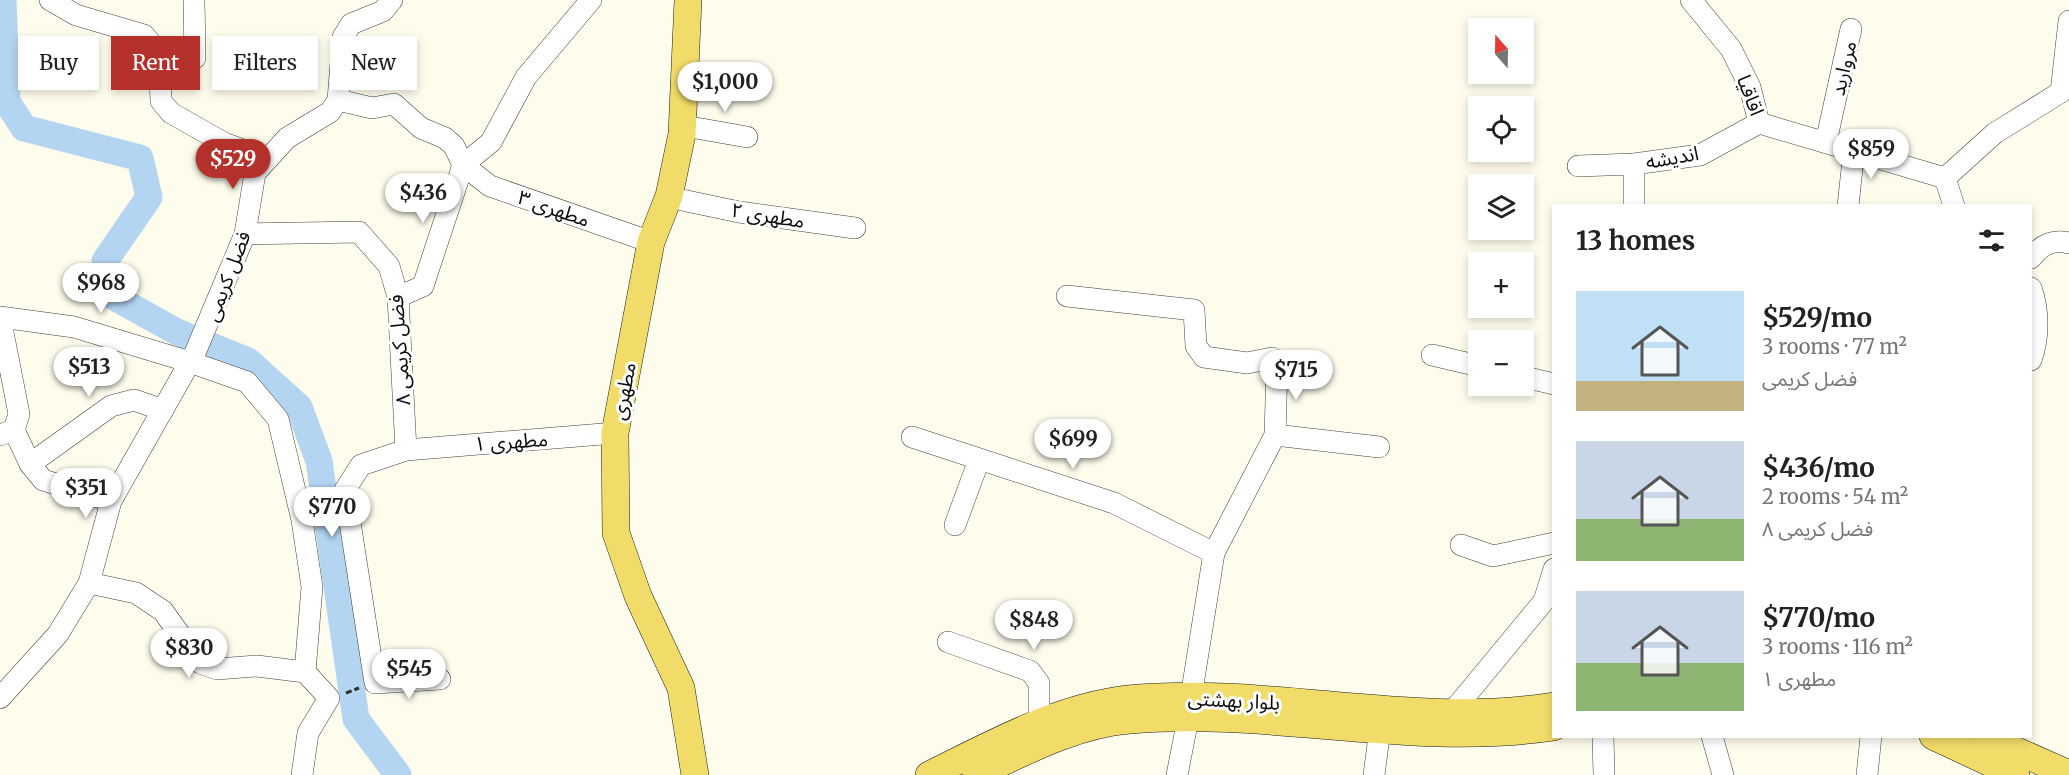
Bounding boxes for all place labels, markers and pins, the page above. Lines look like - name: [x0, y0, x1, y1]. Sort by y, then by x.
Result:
- pin: $1,000: [676, 62, 774, 113]
- pin: $859: [1835, 129, 1907, 180]
- pin: $529: [197, 139, 269, 190]
- pin: $436: [387, 173, 459, 224]
- pin: $968: [65, 263, 137, 314]
- pin: $513: [53, 347, 125, 398]
- pin: $715: [1260, 350, 1332, 401]
- pin: $699: [1037, 419, 1109, 470]
- pin: $351: [50, 468, 122, 519]
- pin: $770: [296, 487, 368, 538]
- pin: $848: [998, 600, 1070, 651]
- pin: $830: [153, 628, 225, 679]
- pin: $545: [373, 649, 445, 700]

